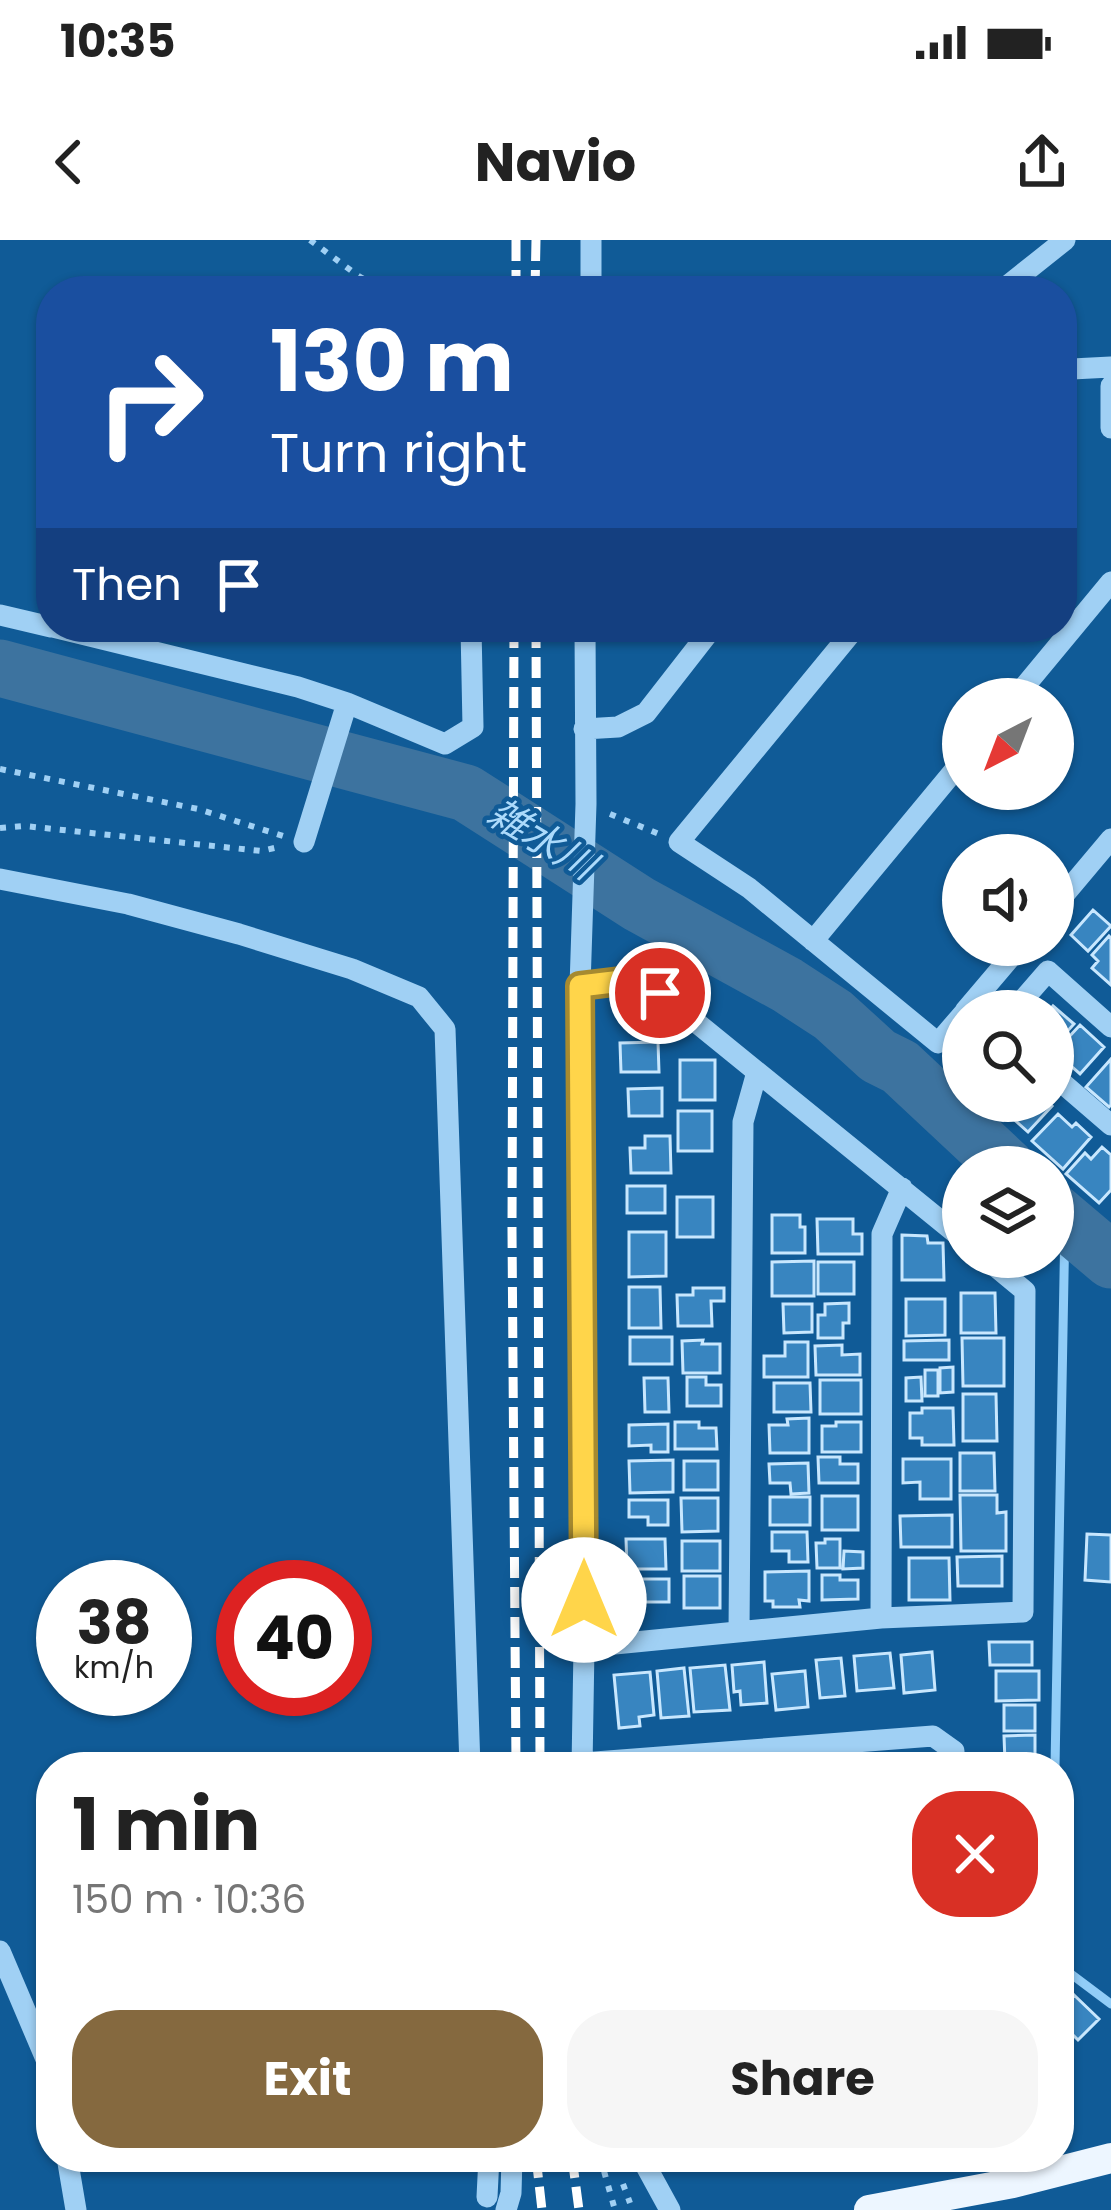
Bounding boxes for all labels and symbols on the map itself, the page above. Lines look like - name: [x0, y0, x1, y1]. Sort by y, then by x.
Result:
- north arrow: [942, 678, 1074, 810]
- water label: 雑水川: [478, 785, 610, 895]
- pin: [609, 942, 711, 1044]
- position arrow: [521, 1537, 647, 1663]
- speed limit sign: 40: [216, 1560, 372, 1716]

